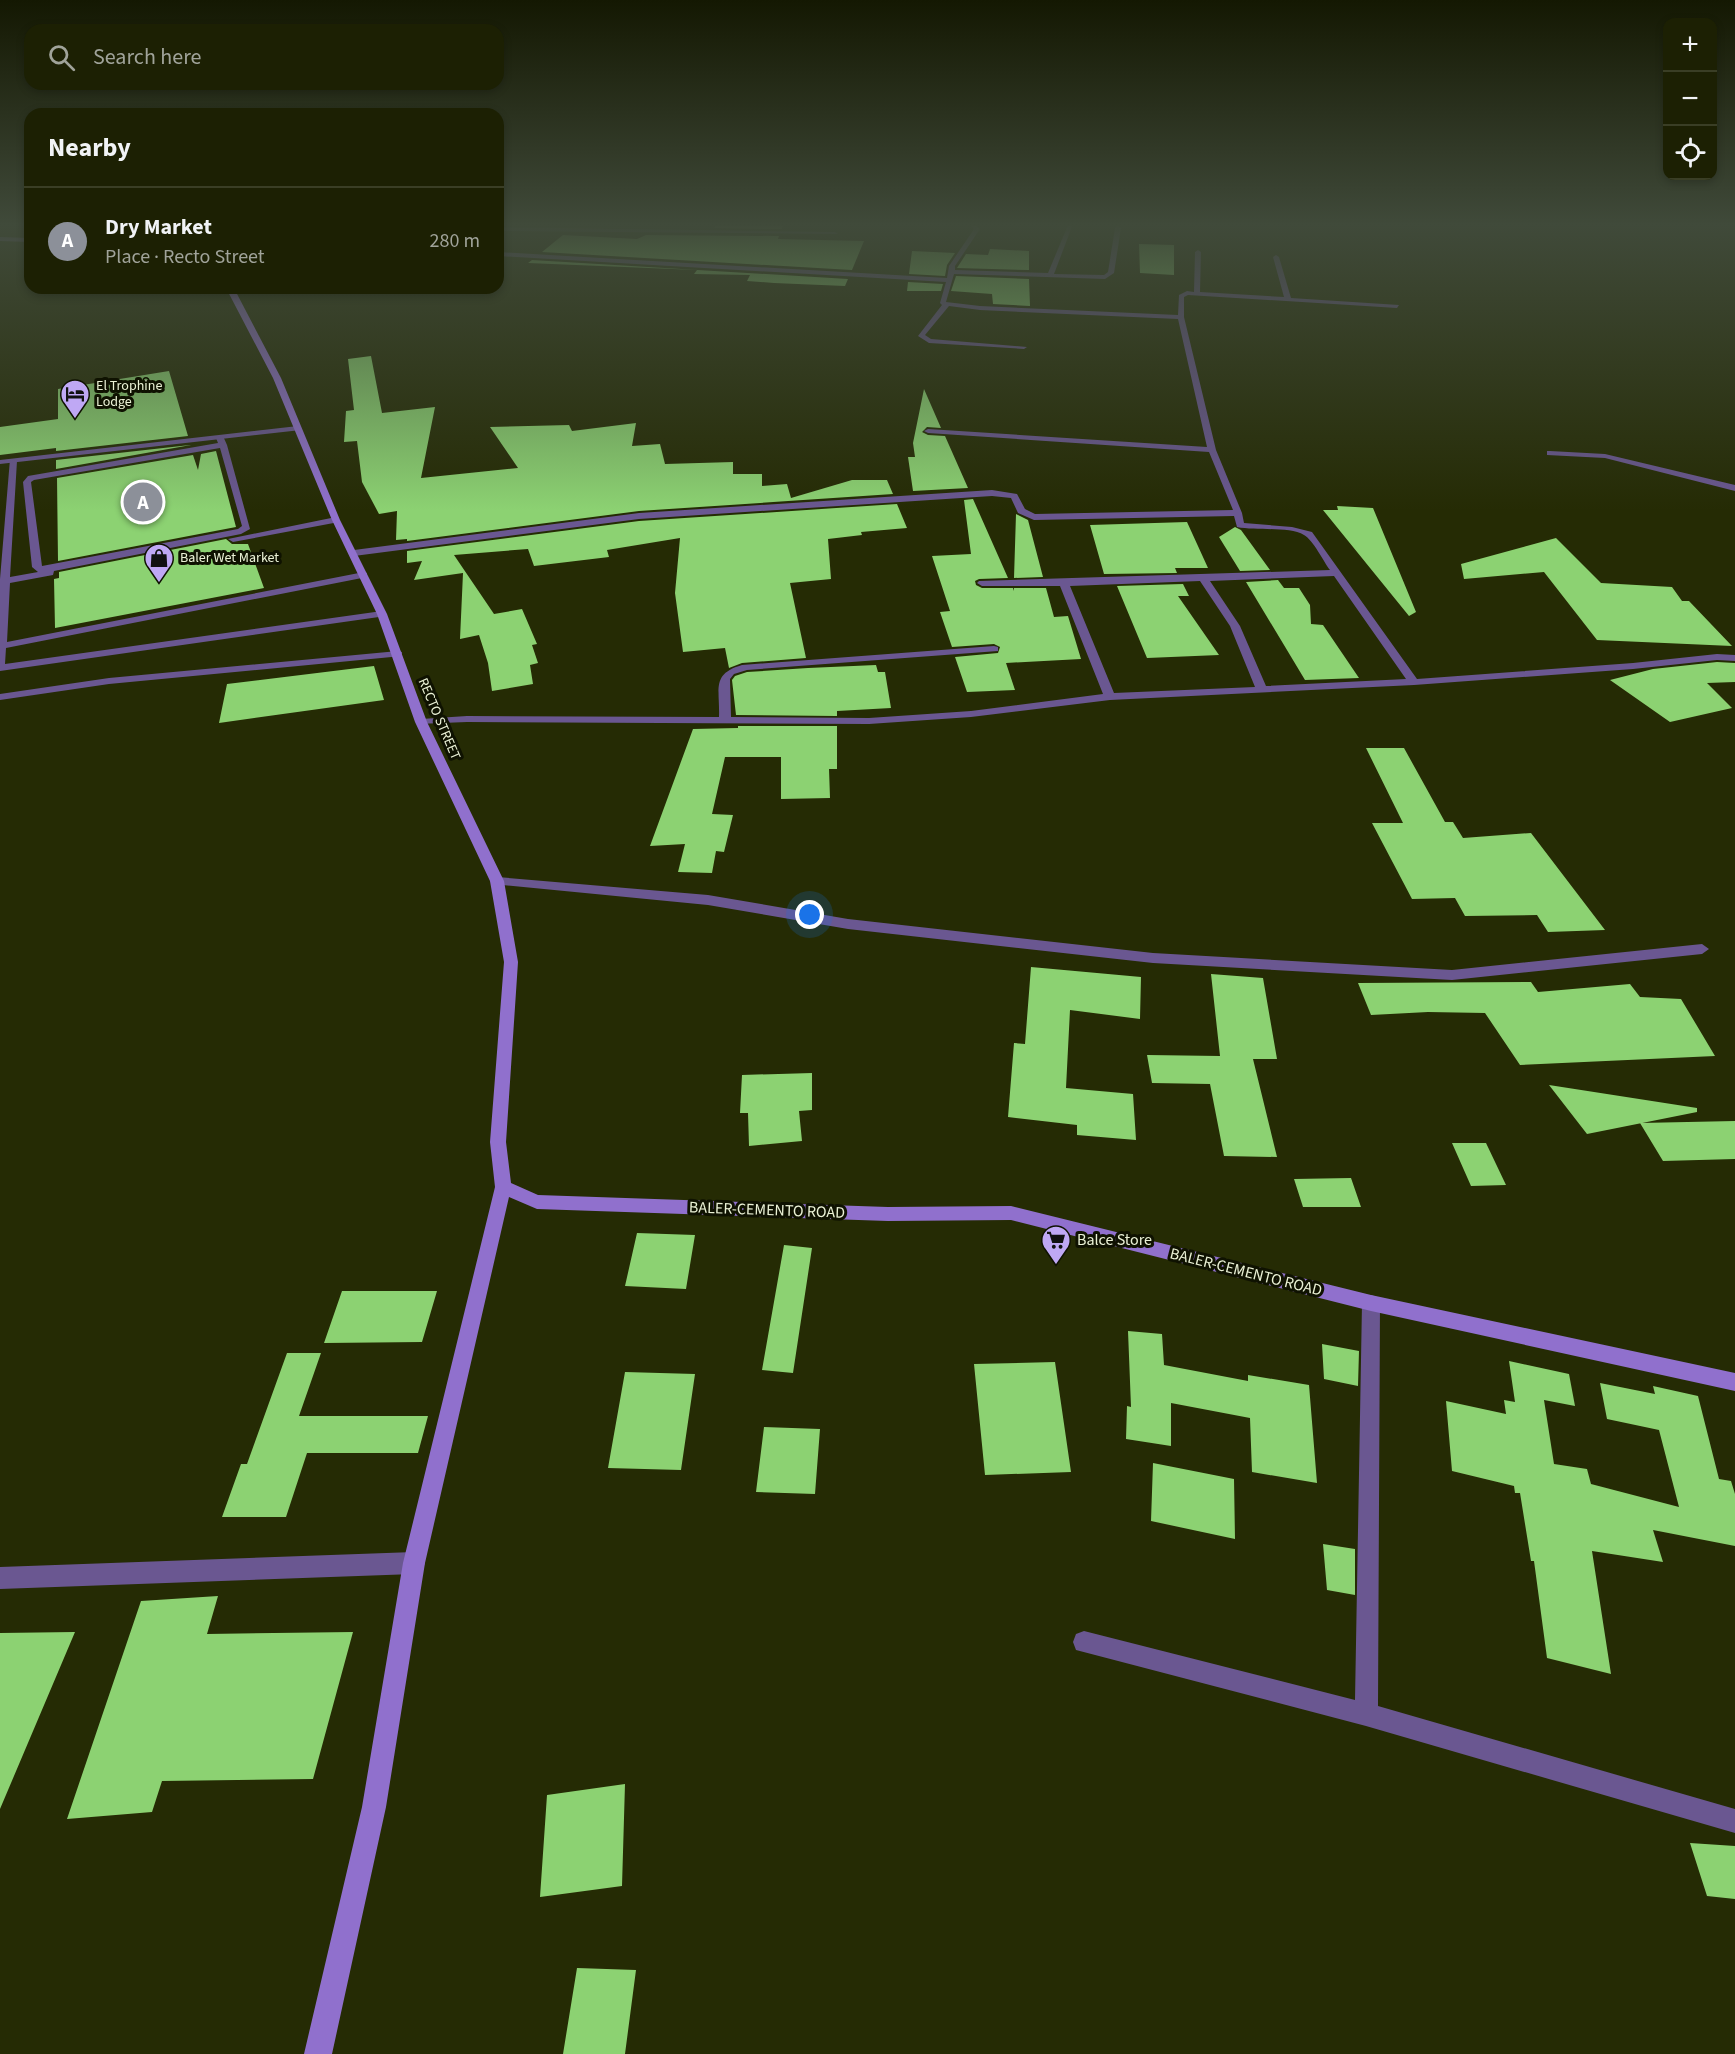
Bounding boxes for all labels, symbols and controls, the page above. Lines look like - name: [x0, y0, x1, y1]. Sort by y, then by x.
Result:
- map controls: [1663, 18, 1717, 180]
- button: +: [1663, 18, 1717, 72]
- search box: [24, 24, 504, 90]
- icon: search: [45, 41, 78, 74]
- text: Search here: [93, 41, 201, 73]
- button: −: [1663, 72, 1717, 126]
- button: locate: [1663, 126, 1717, 180]
- text: Nearby: [48, 129, 131, 166]
- text: Dry Market: [105, 211, 212, 243]
- text: A: [62, 227, 73, 255]
- text: 280 m: [430, 227, 480, 255]
- text: Place · Recto Street: [105, 243, 265, 271]
- place label: El Trophine Lodge: [96, 376, 162, 412]
- hotel icon: El Trophine Lodge: [59, 378, 91, 420]
- pin: A: [124, 480, 162, 524]
- shop icon: Baler Wet Market: [143, 542, 175, 584]
- place label: Baler Wet Market: [180, 548, 279, 568]
- street label: RECTO STREET: [413, 675, 465, 764]
- your location: [795, 900, 824, 929]
- street label: BALER-CEMENTO ROAD: [689, 1196, 845, 1224]
- supermarket icon: Balce Store: [1040, 1224, 1072, 1266]
- place label: Balce Store: [1077, 1229, 1152, 1251]
- street label: BALER-CEMENTO ROAD: [1168, 1242, 1324, 1302]

